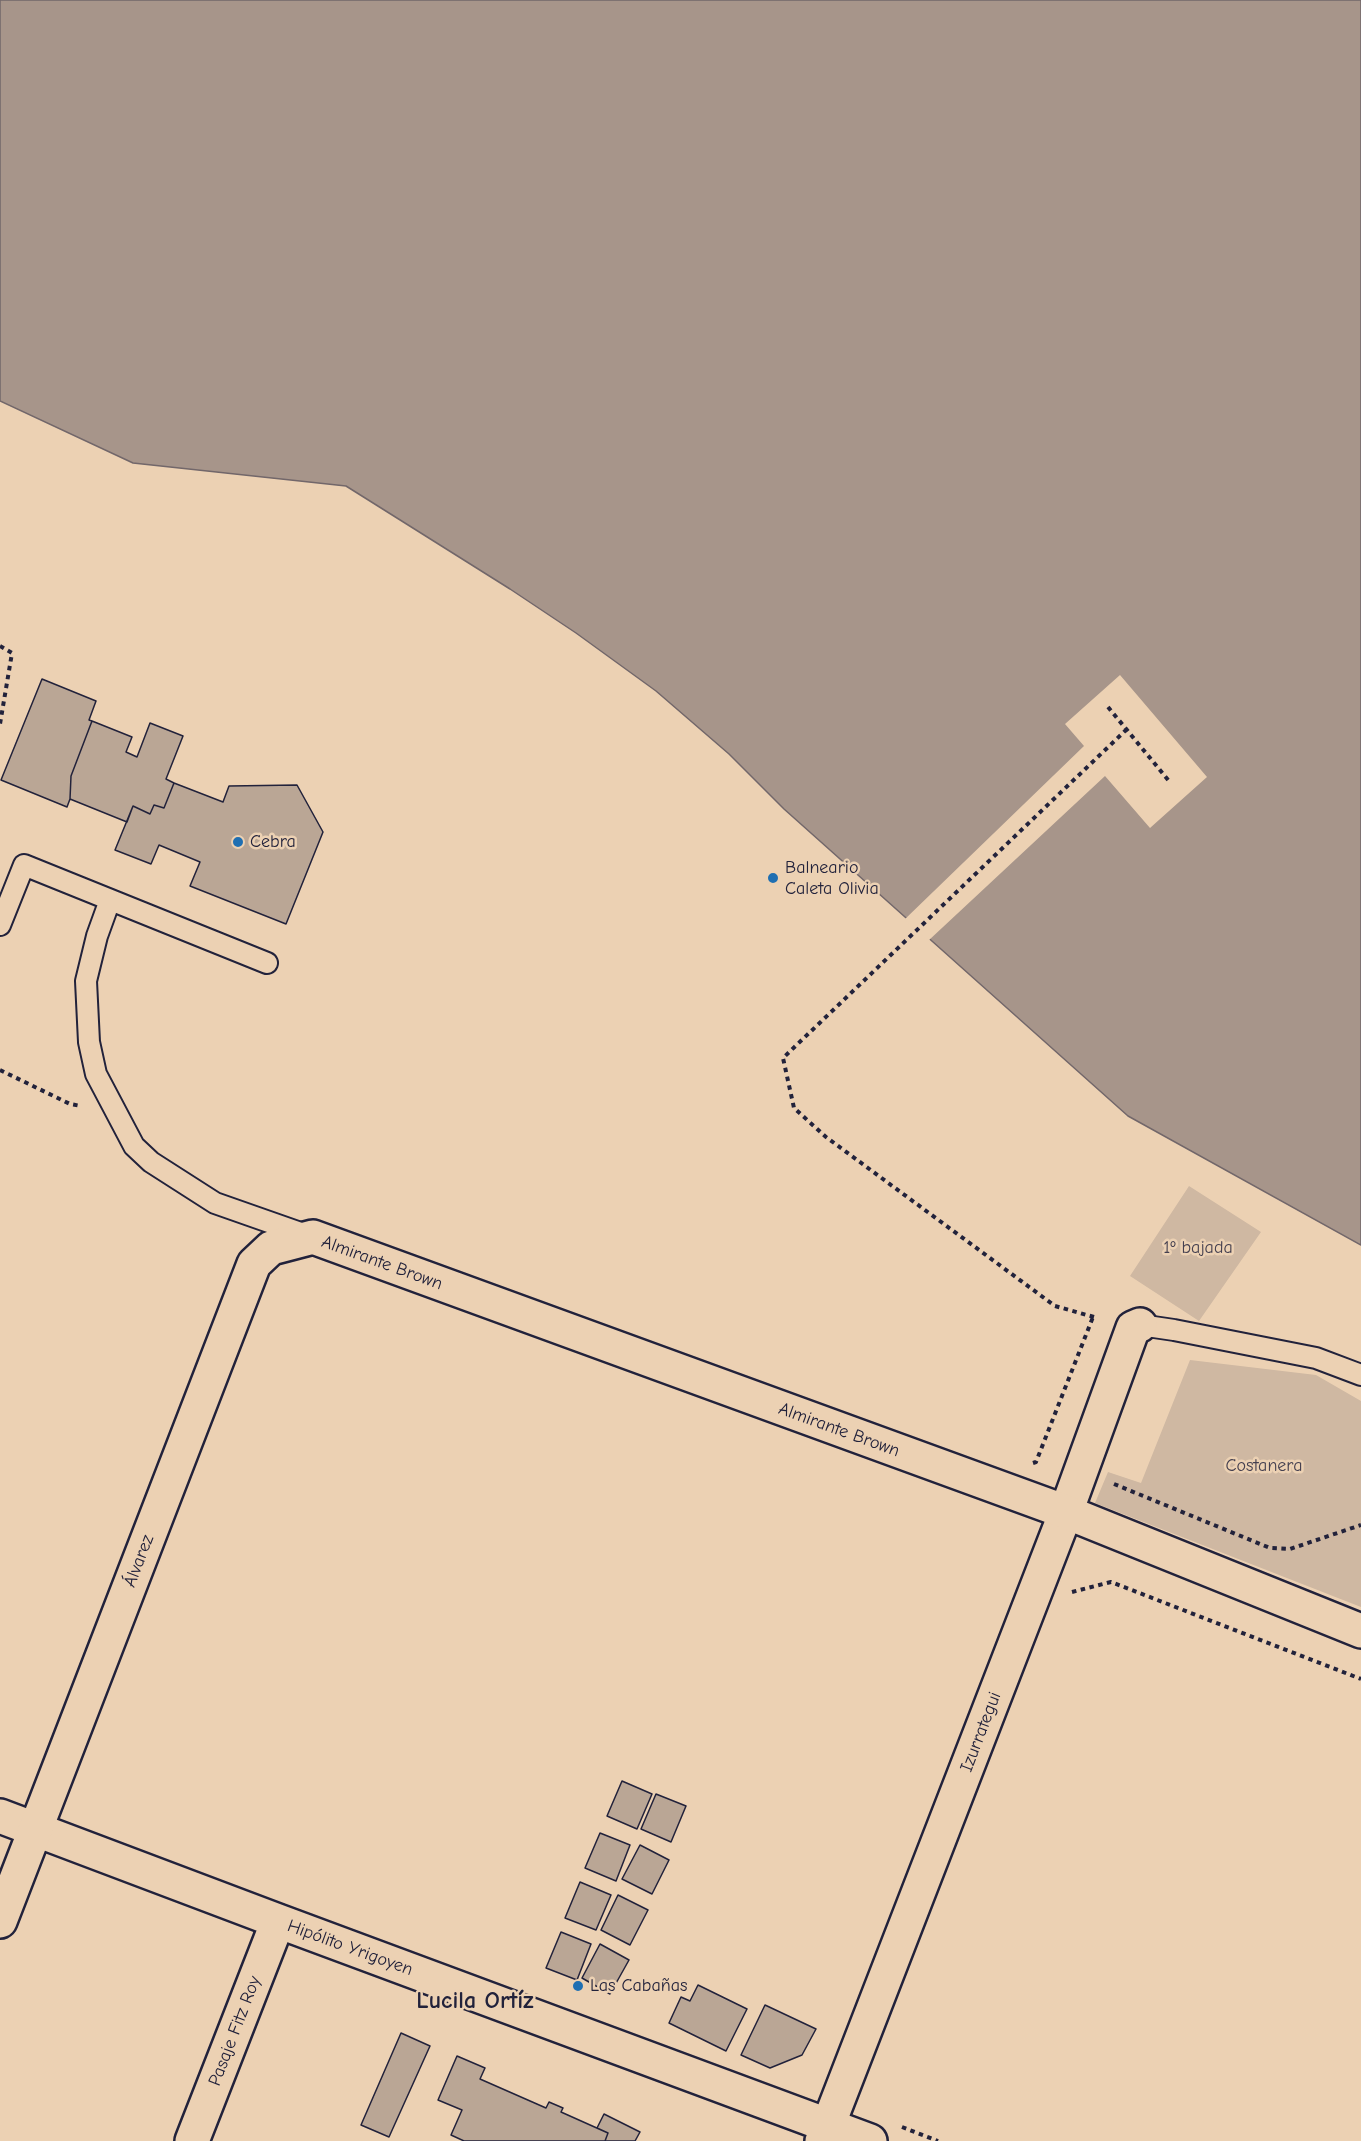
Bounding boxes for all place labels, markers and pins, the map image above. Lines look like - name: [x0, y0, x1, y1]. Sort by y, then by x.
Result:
- place label: Cebra: [250, 831, 296, 853]
- marker: Cebra: [231, 835, 245, 849]
- place label: Balneario Caleta Olivia: [785, 857, 879, 900]
- marker: Balneario Caleta Olivia: [766, 871, 780, 885]
- place label: Las Cabañas: [590, 1975, 687, 1997]
- marker: Las Cabañas: [571, 1979, 585, 1993]

